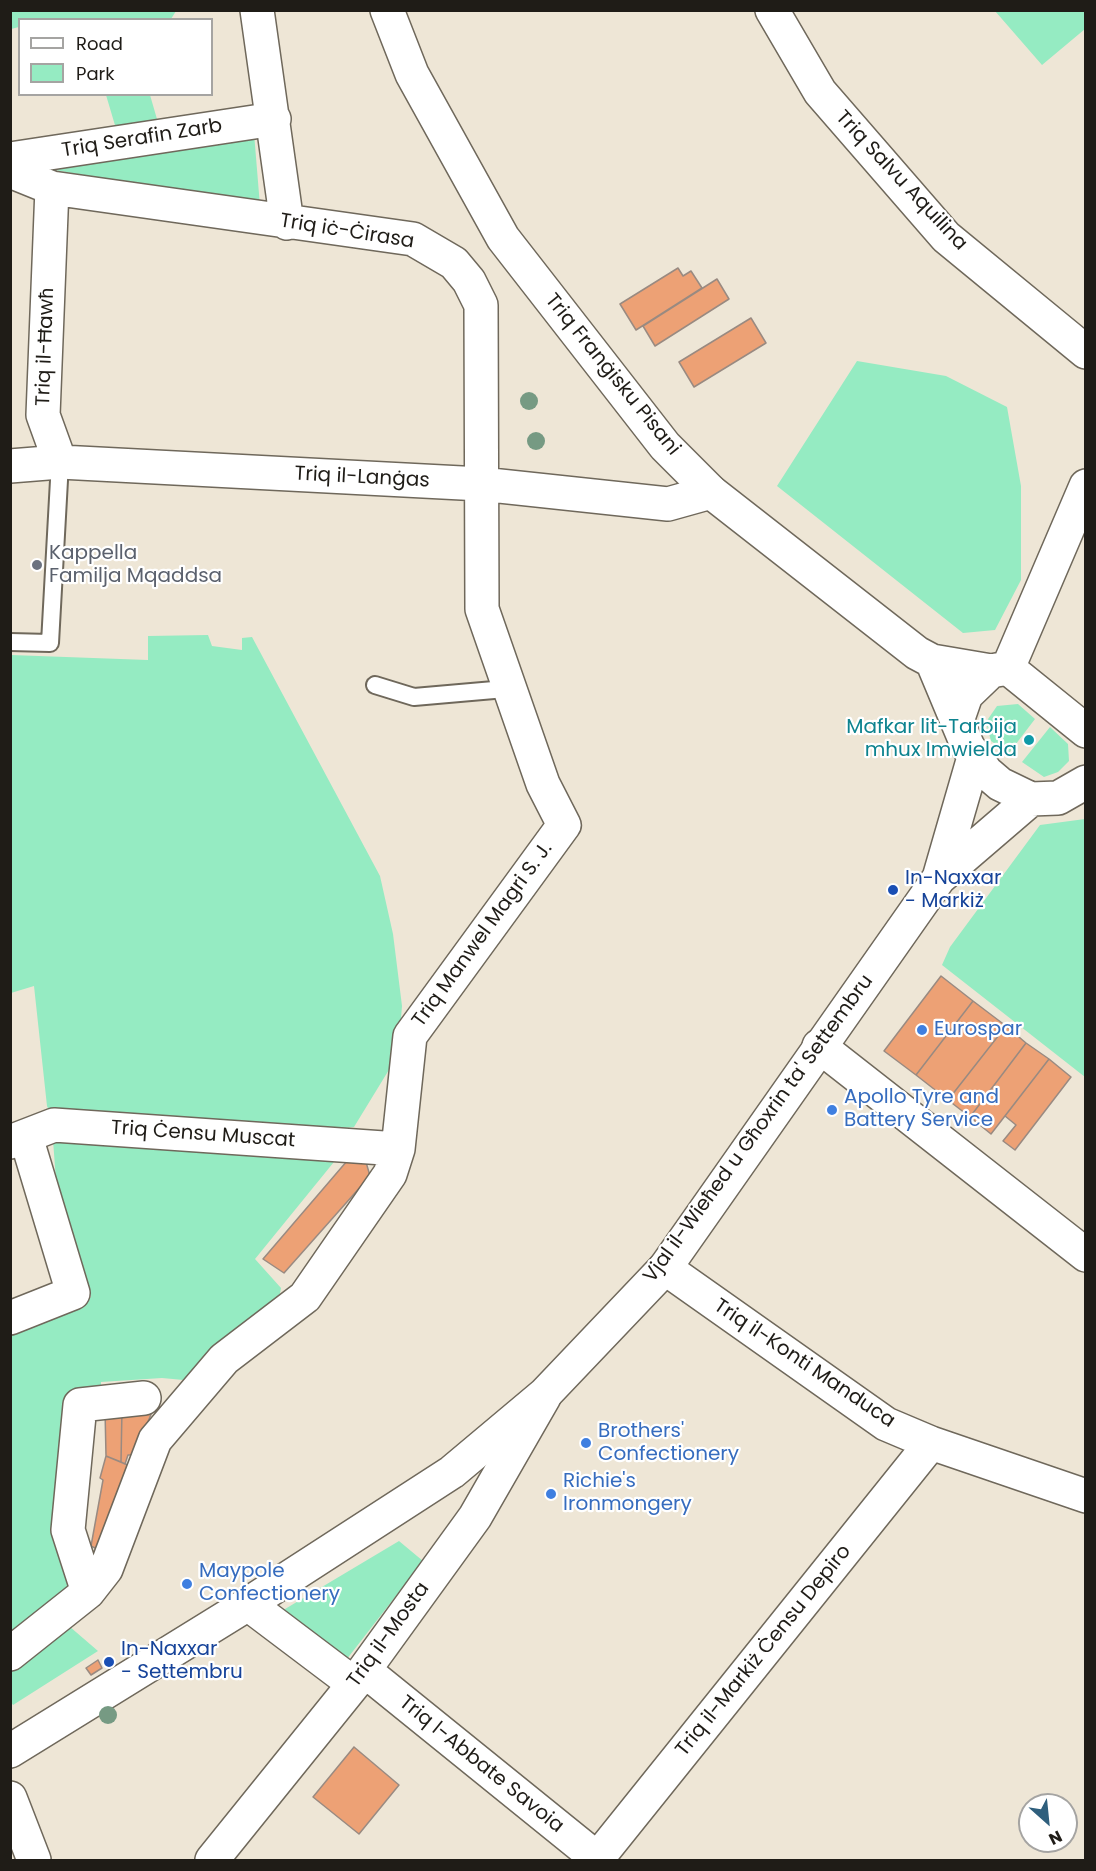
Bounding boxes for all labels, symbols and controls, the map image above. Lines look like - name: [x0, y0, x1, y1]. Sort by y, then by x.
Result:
- legend: [18, 18, 213, 96]
- text: Road: [76, 31, 123, 56]
- text: Park: [76, 61, 115, 86]
- street label: Triq Salvu Aquilina: [830, 106, 972, 256]
- street label: Triq Serafin Zarb: [60, 114, 224, 164]
- street label: Triq iċ-Ċirasa: [278, 210, 416, 254]
- street label: Triq il-Ħawħ: [32, 287, 60, 407]
- street label: Triq Franġisku Pisani: [539, 289, 685, 461]
- street label: Triq il-Lanġas: [294, 462, 430, 494]
- place label: Kappella Familja Mqaddsa: [49, 542, 222, 589]
- marker: Kappella Familja Mqaddsa: [30, 558, 44, 572]
- place label: Mafkar lit-Tarbija mhux Imwielda: [846, 716, 1017, 763]
- marker: Mafkar lit-Tarbija mhux Imwielda: [1022, 733, 1036, 747]
- street label: Triq Manwel Magri S. J.: [408, 838, 558, 1032]
- place label: In-Naxxar - Markiż: [905, 867, 1001, 914]
- marker: In-Naxxar - Markiż: [886, 883, 900, 897]
- street label: Vjal il-Wieħed u Għoxrin ta' Settembru: [639, 970, 879, 1288]
- place label: Eurospar: [934, 1018, 1022, 1042]
- marker: Eurospar: [915, 1023, 929, 1037]
- place label: Apollo Tyre and Battery Service: [844, 1086, 999, 1133]
- marker: Apollo Tyre and Battery Service: [825, 1103, 839, 1117]
- street label: Triq Ċensu Muscat: [110, 1117, 296, 1153]
- street label: Triq il-Konti Manduca: [709, 1294, 899, 1434]
- place label: Brothers' Confectionery: [598, 1420, 739, 1467]
- marker: Brothers' Confectionery: [579, 1436, 593, 1450]
- place label: Richie's Ironmongery: [563, 1470, 692, 1517]
- marker: Richie's Ironmongery: [544, 1487, 558, 1501]
- street label: Triq il-Markiż Ċensu Depiro: [671, 1540, 857, 1762]
- place label: Maypole Confectionery: [199, 1560, 340, 1607]
- marker: Maypole Confectionery: [180, 1577, 194, 1591]
- street label: Triq il-Mosta: [343, 1578, 435, 1692]
- place label: In-Naxxar - Settembru: [121, 1638, 243, 1685]
- marker: In-Naxxar - Settembru: [102, 1655, 116, 1669]
- street label: Triq l-Abbate Savoia: [394, 1691, 568, 1839]
- north arrow: [1018, 1793, 1078, 1853]
- text: N: [1045, 1825, 1066, 1851]

